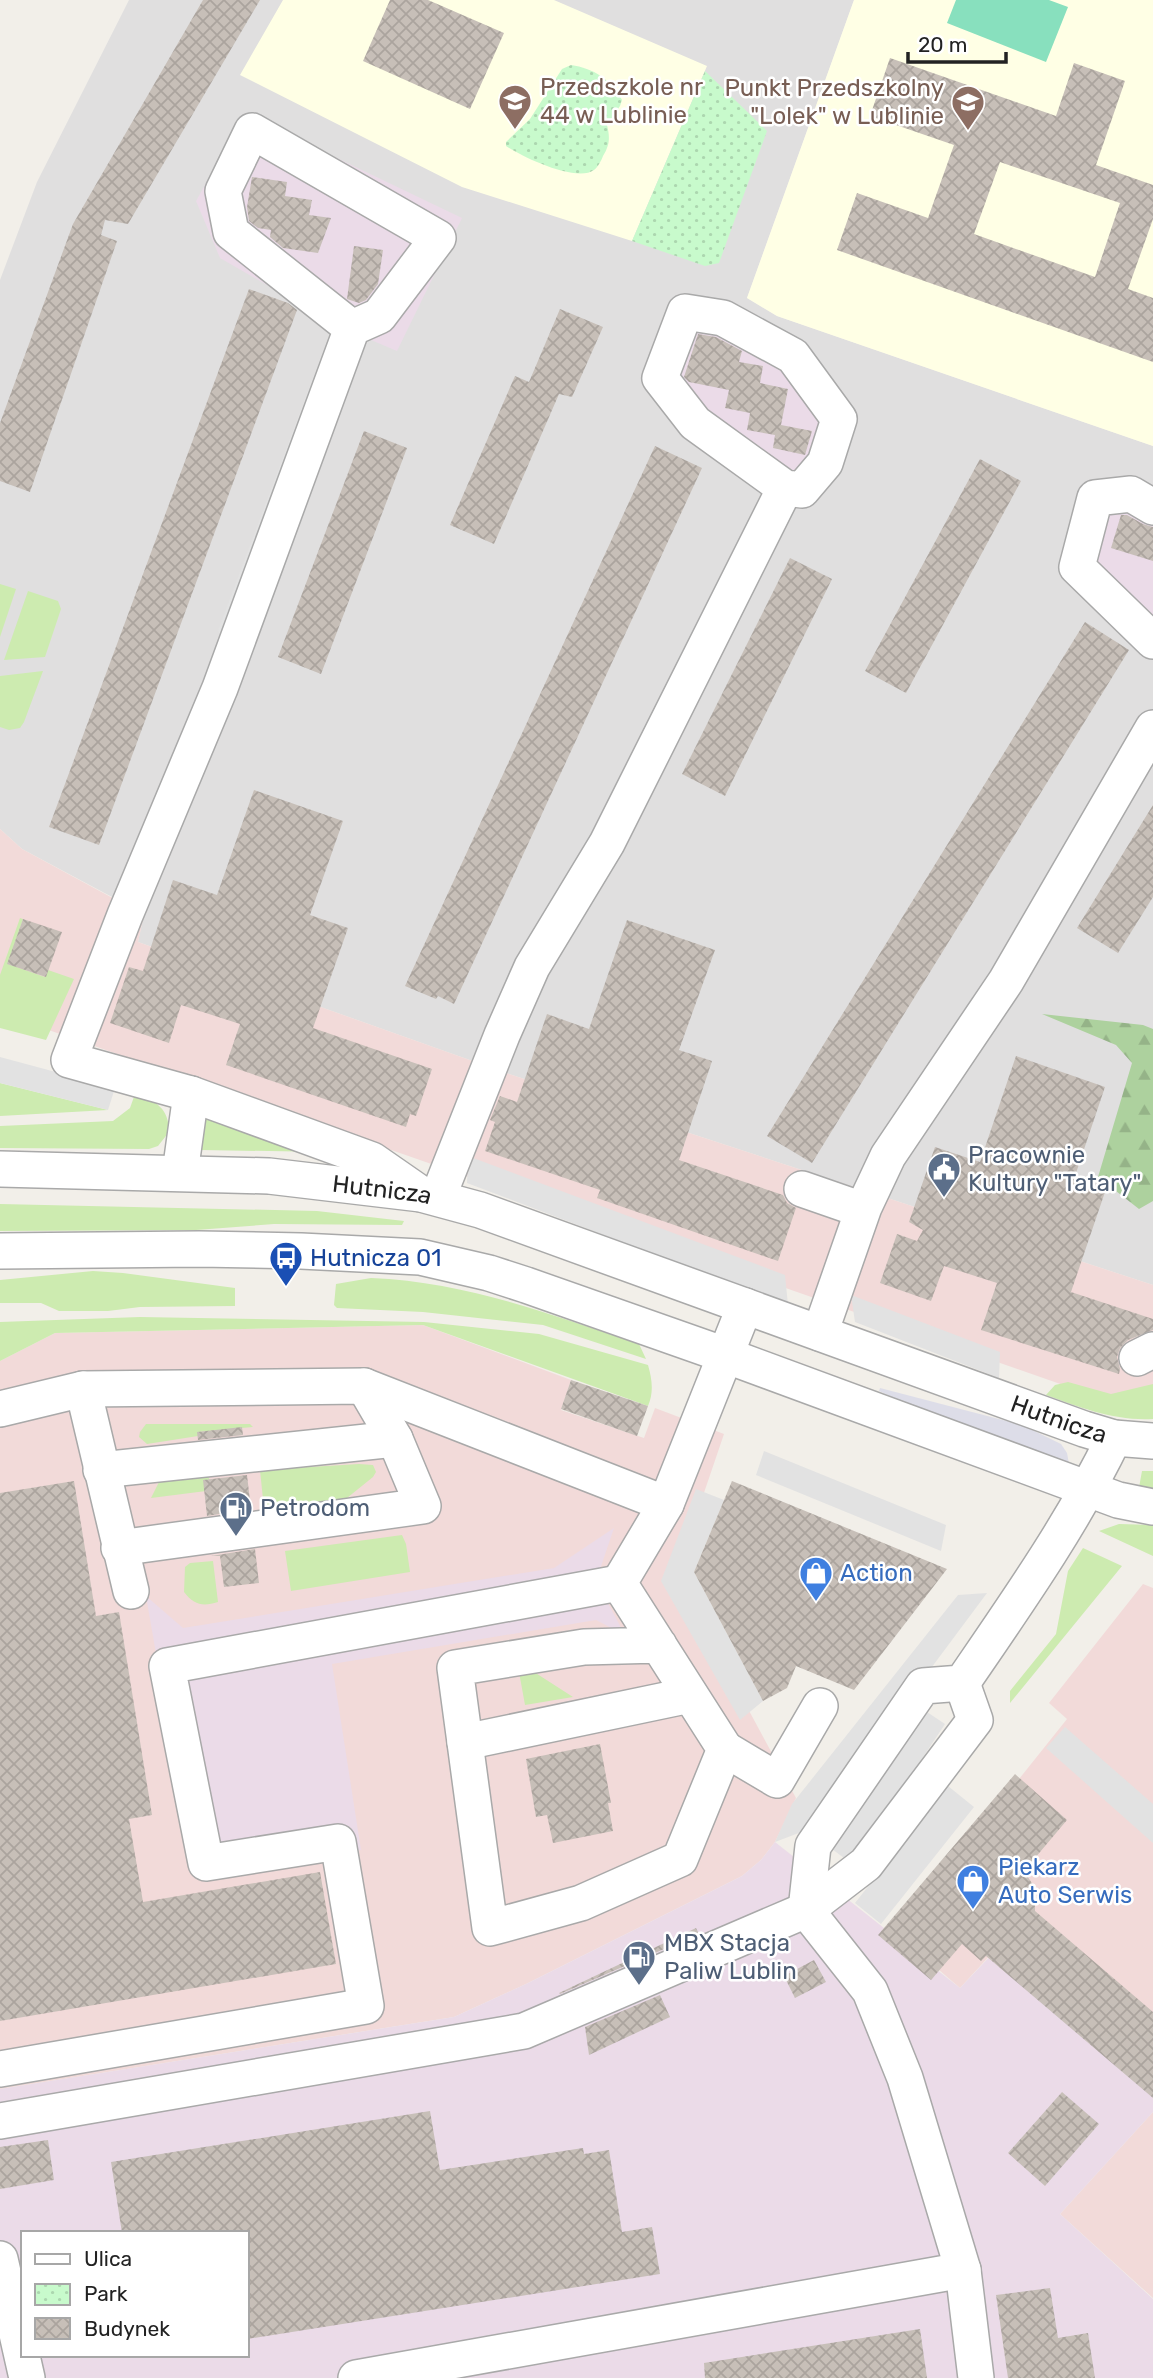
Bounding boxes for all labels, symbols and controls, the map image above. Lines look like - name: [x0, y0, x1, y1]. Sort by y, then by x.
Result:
- scale bar: [908, 21, 1006, 65]
- text: 20 m: [918, 32, 967, 57]
- place label: Przedszkole nr 44 w Lublinie: [540, 73, 703, 129]
- place label: Punkt Przedszkolny "Lolek" w Lublinie: [724, 74, 944, 130]
- school or university icon: Przedszkole nr 44 w Lublinie: [496, 82, 534, 131]
- school or university icon: Punkt Przedszkolny "Lolek" w Lublinie: [949, 83, 987, 132]
- place label: Pracownie Kultury "Tatary": [968, 1141, 1141, 1197]
- public building icon: Pracownie Kultury "Tatary": [925, 1150, 963, 1199]
- street label: Hutnicza: [331, 1170, 435, 1210]
- bus stop icon: Hutnicza 01: [267, 1239, 305, 1288]
- place label: Hutnicza 01: [310, 1244, 441, 1272]
- street label: Hutnicza: [1007, 1390, 1110, 1449]
- fuel station icon: Petrodom: [217, 1489, 255, 1538]
- place label: Petrodom: [260, 1494, 370, 1522]
- shop icon: Action: [797, 1554, 835, 1603]
- place label: Action: [840, 1559, 913, 1587]
- place label: Piekarz Auto Serwis: [998, 1853, 1132, 1909]
- shop icon: Piekarz Auto Serwis: [954, 1862, 992, 1911]
- place label: MBX Stacja Paliw Lublin: [664, 1929, 797, 1985]
- fuel station icon: MBX Stacja Paliw Lublin: [620, 1938, 658, 1987]
- legend: [21, 2231, 248, 2357]
- text: Ulica: [84, 2246, 132, 2271]
- text: Park: [84, 2281, 128, 2306]
- text: Budynek: [84, 2316, 170, 2341]

